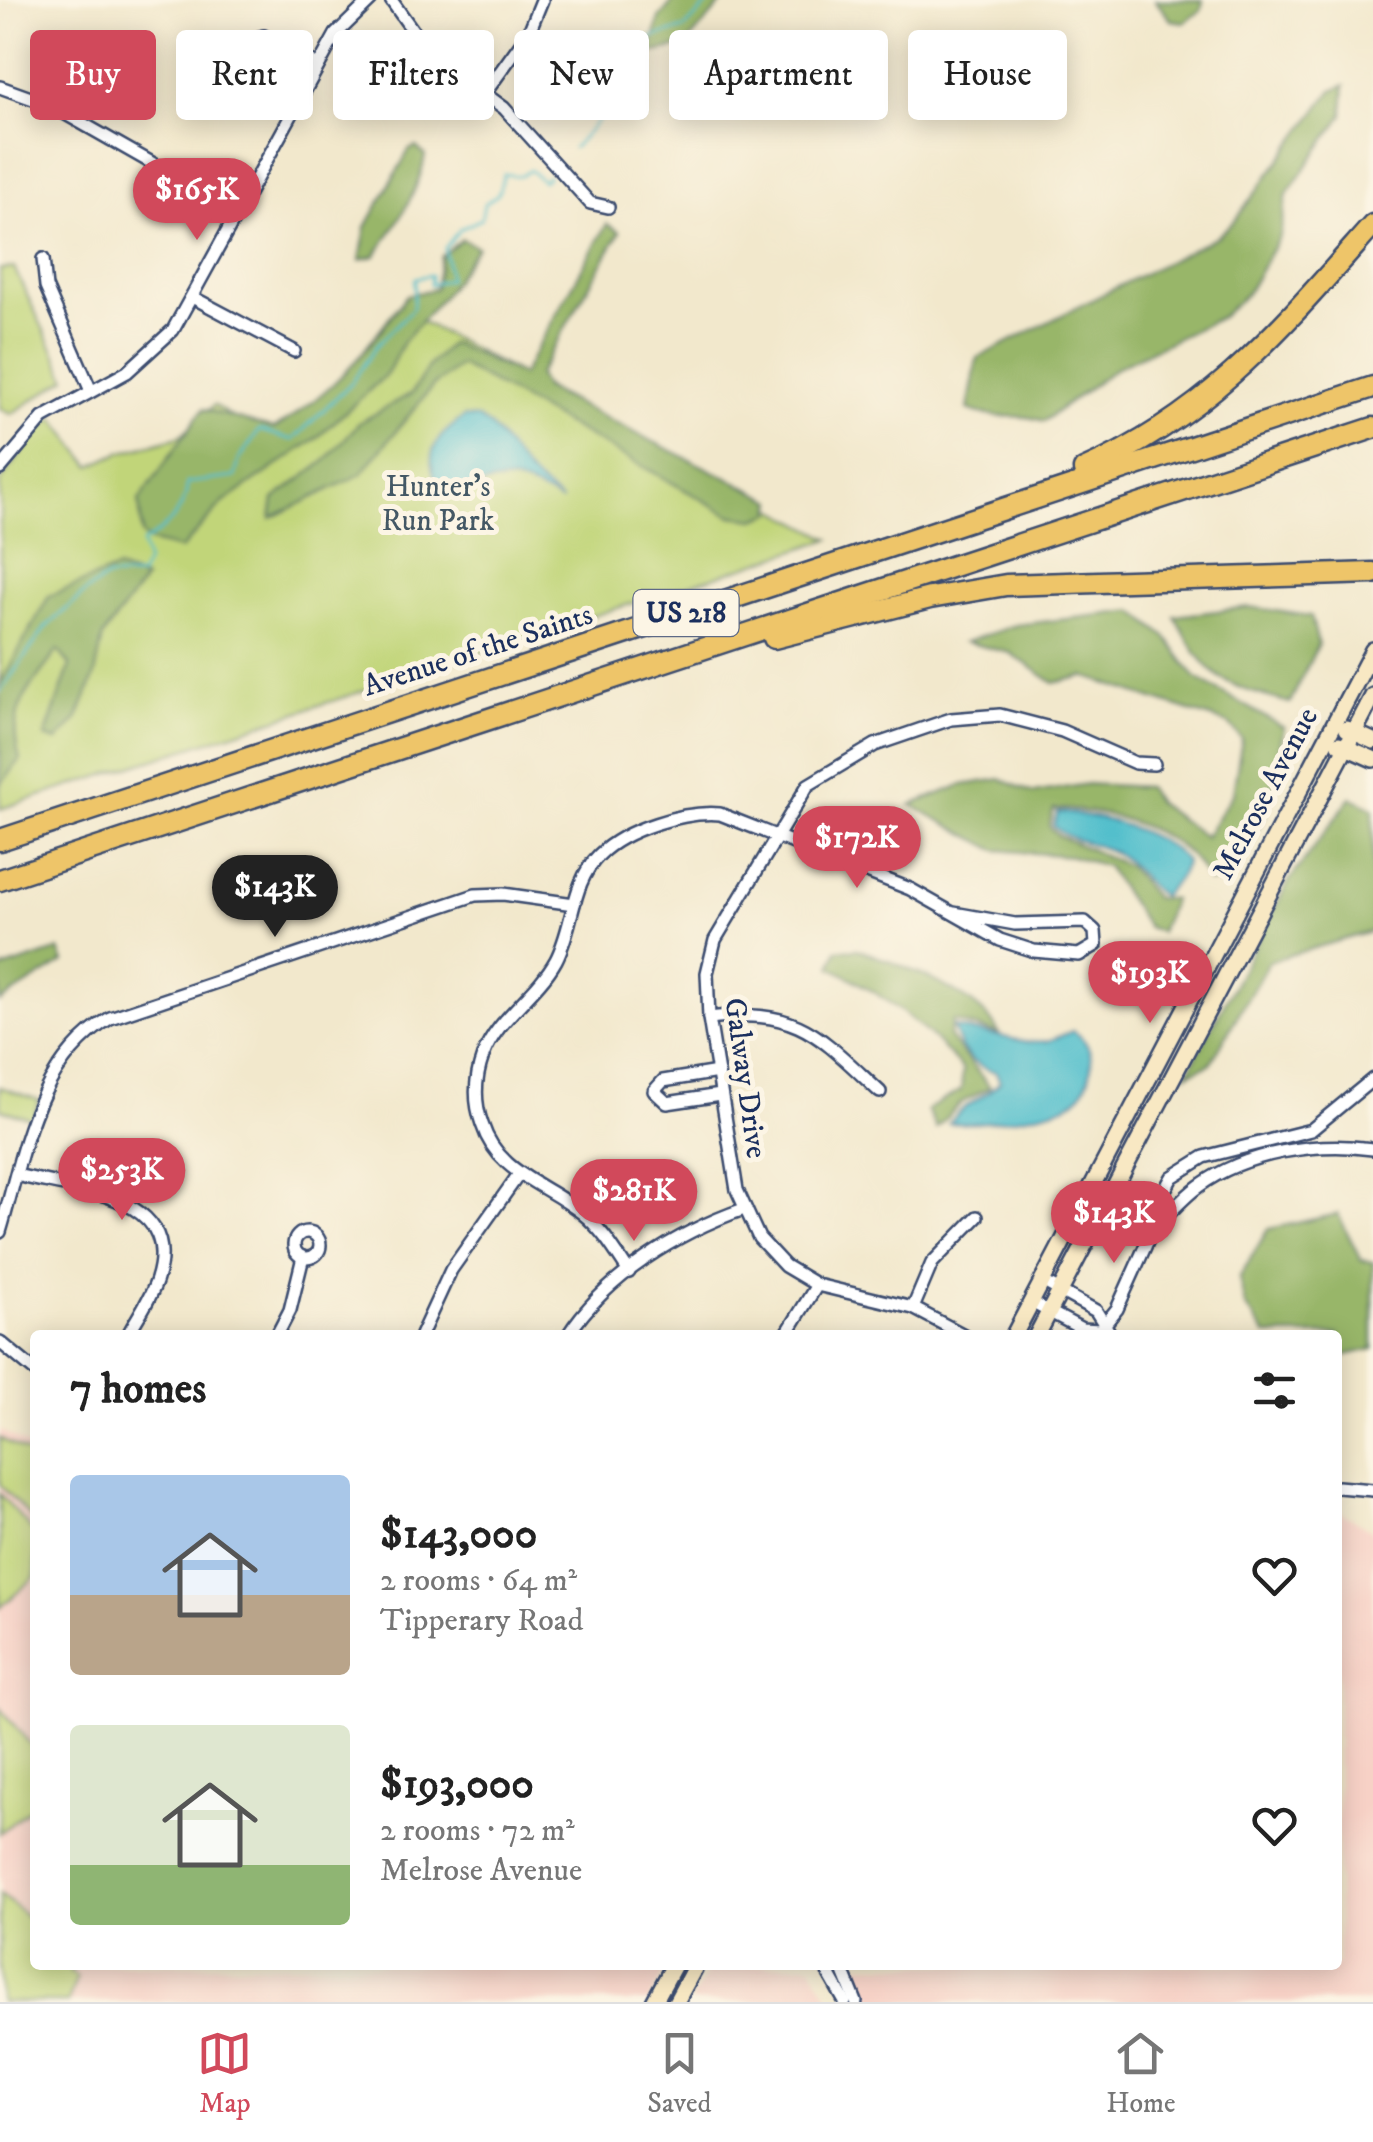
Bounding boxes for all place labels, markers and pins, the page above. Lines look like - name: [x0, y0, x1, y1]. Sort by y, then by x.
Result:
- pin: $165K: [127, 158, 267, 243]
- pin: $172K: [787, 806, 927, 891]
- pin: $143K: [205, 855, 345, 940]
- pin: $193K: [1080, 941, 1220, 1026]
- pin: $253K: [52, 1138, 192, 1223]
- pin: $281K: [564, 1159, 704, 1244]
- pin: $143K: [1044, 1181, 1184, 1266]

